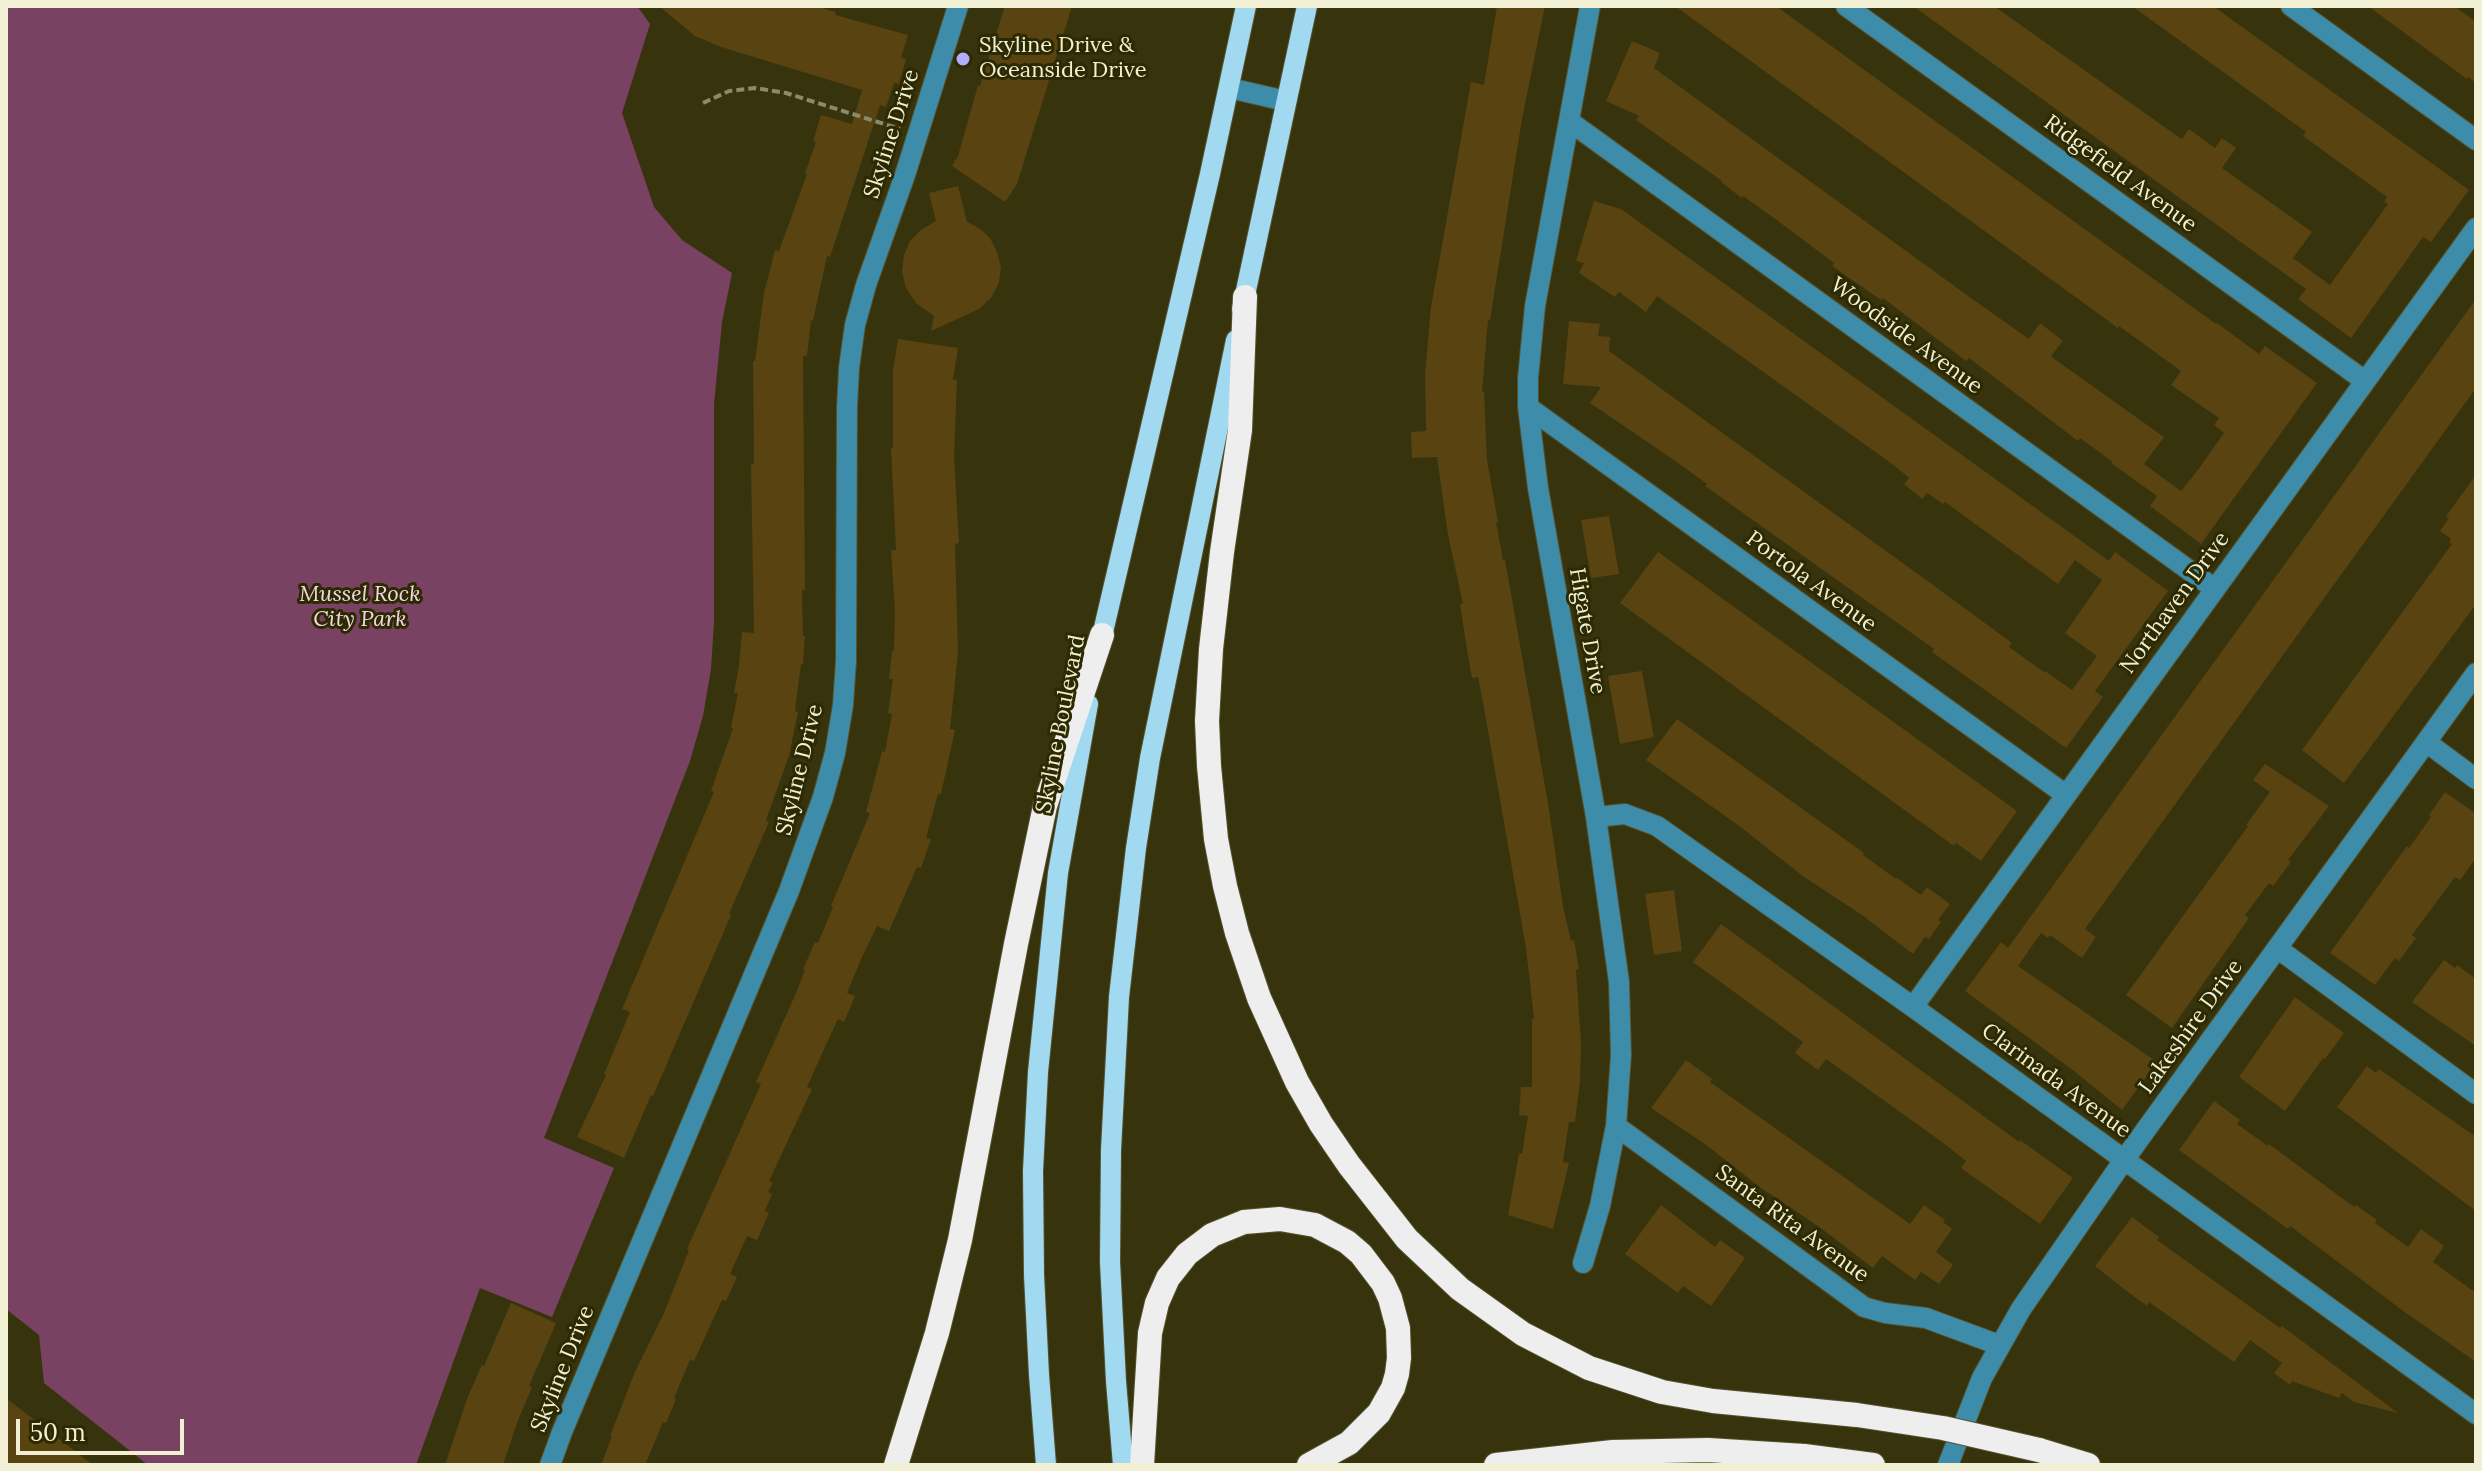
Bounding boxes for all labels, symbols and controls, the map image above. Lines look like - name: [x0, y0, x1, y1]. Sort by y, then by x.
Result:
- place label: Skyline Drive & Oceanside Drive: [979, 33, 1147, 84]
- marker: Skyline Drive & Oceanside Drive: [954, 50, 972, 68]
- street label: Skyline Drive: [859, 66, 925, 202]
- street label: Ridgefield Avenue: [2038, 110, 2202, 238]
- street label: Woodside Avenue: [1825, 272, 1987, 400]
- street label: Portola Avenue: [1741, 526, 1881, 638]
- street label: Northaven Drive: [2115, 527, 2235, 679]
- street label: Higate Drive: [1563, 566, 1611, 696]
- park label: Mussel Rock City Park: [299, 582, 421, 634]
- street label: Skyline Boulevard: [1031, 633, 1091, 815]
- street label: Skyline Drive: [771, 702, 829, 838]
- street label: Lakeshire Drive: [2133, 955, 2249, 1099]
- street label: Clarinada Avenue: [1976, 1018, 2136, 1144]
- street label: Santa Rita Avenue: [1710, 1159, 1874, 1289]
- street label: Skyline Drive: [526, 1302, 600, 1436]
- scale bar: [20, 1403, 188, 1453]
- text: 50 m: [30, 1417, 86, 1448]

